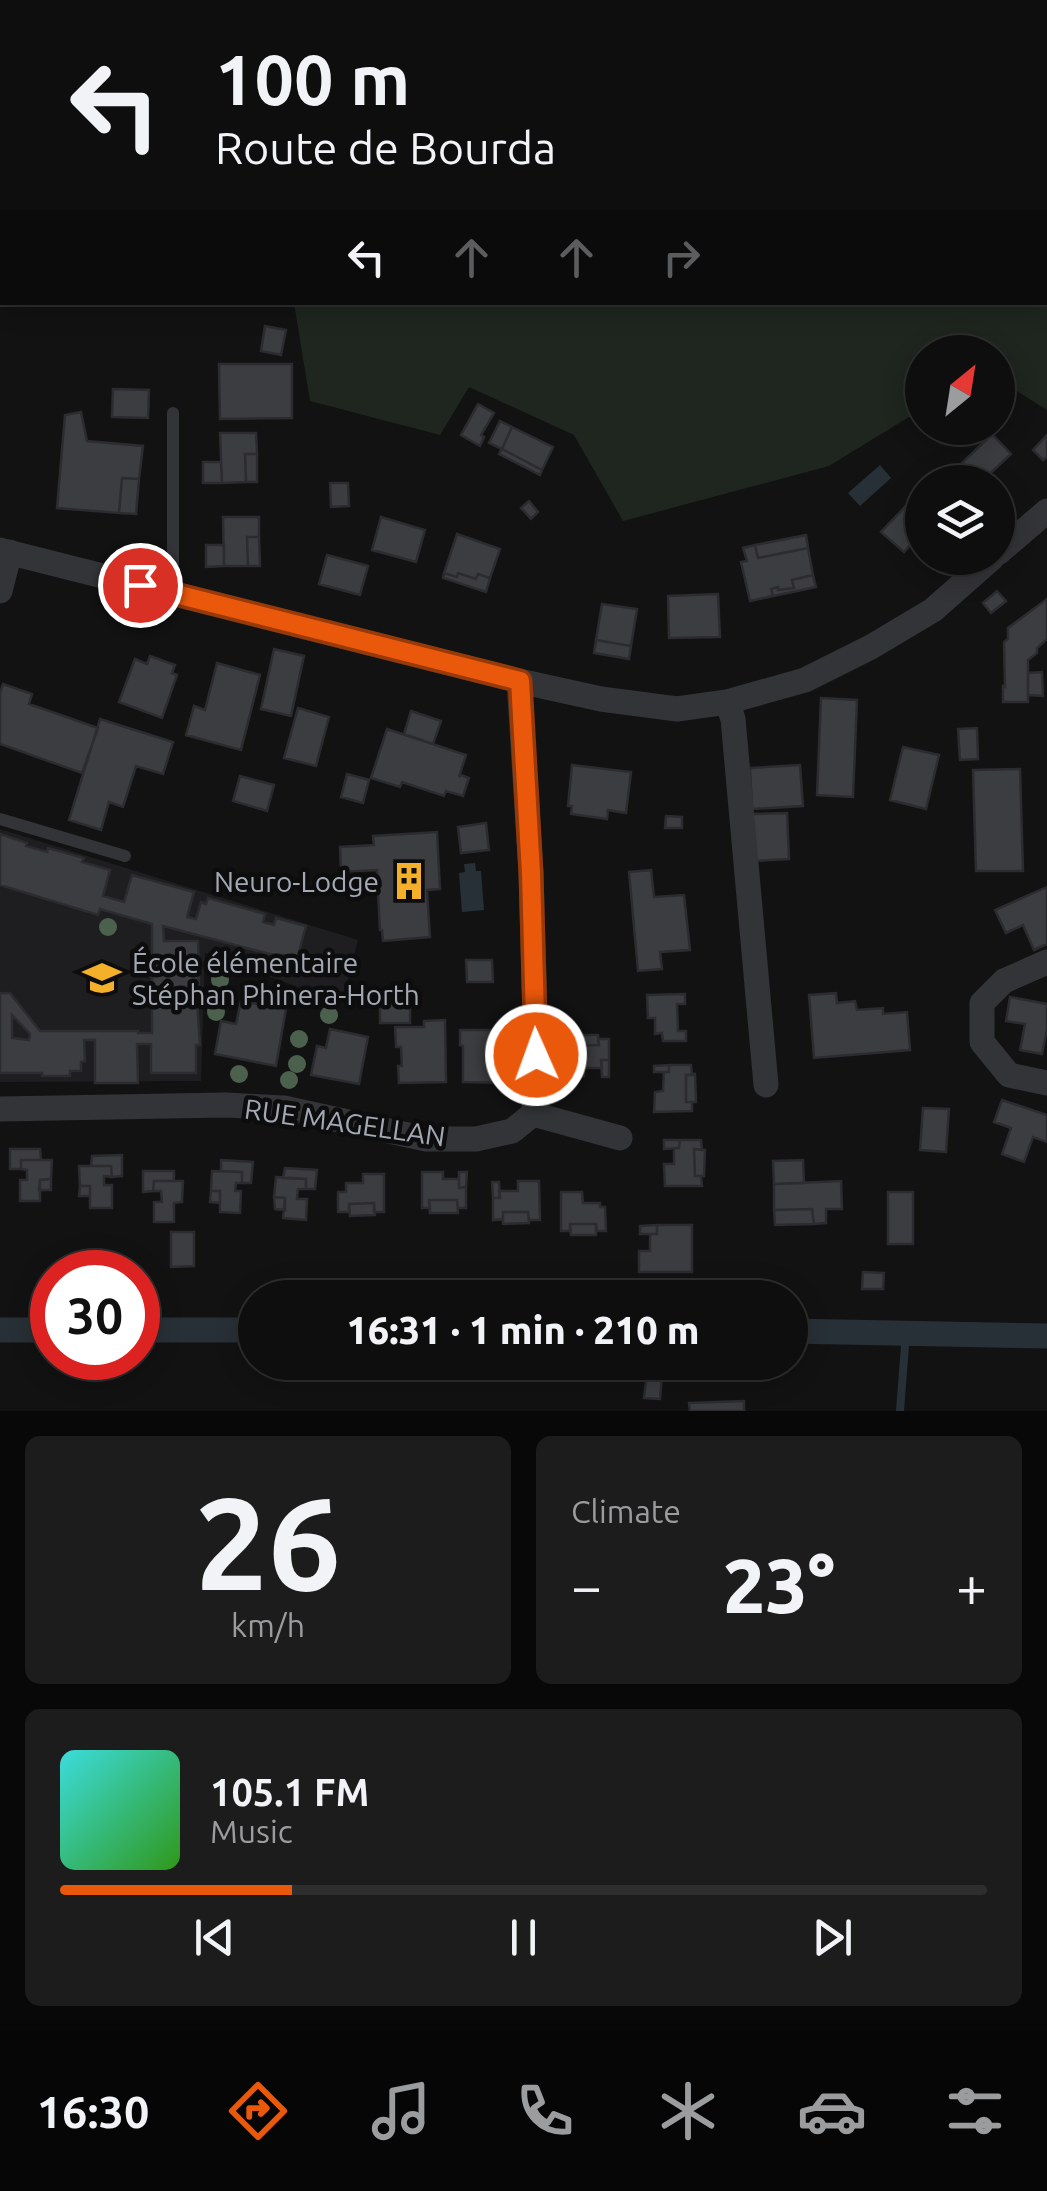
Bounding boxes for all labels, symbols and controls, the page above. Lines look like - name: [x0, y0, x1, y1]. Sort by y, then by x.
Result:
- icon: left: [50, 40, 180, 170]
- text: 100 m: [215, 40, 410, 118]
- text: Route de Bourda: [215, 122, 556, 173]
- icon: left: [339, 230, 394, 285]
- icon: ahead: [444, 230, 499, 285]
- icon: ahead: [549, 230, 604, 285]
- icon: right: [654, 230, 709, 285]
- north arrow: [905, 335, 1015, 445]
- map controls: [905, 335, 1015, 575]
- button: layers: [905, 465, 1015, 575]
- pin: [98, 543, 183, 628]
- icon: arrive: [113, 558, 168, 613]
- building icon: Neuro-Lodge: [388, 860, 430, 902]
- place label: Neuro-Lodge: [214, 866, 379, 897]
- place label: École élémentaire Stéphan Phinera-Horth: [132, 946, 420, 1010]
- school or university icon: École élémentaire Stéphan Phinera-Horth: [81, 957, 123, 999]
- position arrow: [484, 1003, 588, 1107]
- street label: RUE MAGELLAN: [242, 1093, 448, 1151]
- speed limit sign: 30: [30, 1250, 160, 1380]
- text: 16:31 · 1 min · 210 m: [346, 1309, 700, 1351]
- text: 26: [195, 1469, 341, 1615]
- text: Climate: [571, 1493, 681, 1529]
- text: 23°: [723, 1543, 835, 1627]
- text: −: [571, 1555, 602, 1616]
- text: +: [956, 1555, 987, 1616]
- text: km/h: [231, 1607, 305, 1643]
- text: 105.1 FM: [210, 1771, 369, 1813]
- text: Music: [210, 1813, 293, 1849]
- icon: previous: [187, 1910, 242, 1965]
- icon: pause: [496, 1910, 551, 1965]
- icon: next: [805, 1910, 860, 1965]
- icon: directions: [223, 2076, 293, 2146]
- icon: music: [366, 2076, 436, 2146]
- icon: phone: [510, 2076, 580, 2146]
- icon: climate: [653, 2076, 723, 2146]
- icon: car: [797, 2076, 867, 2146]
- icon: filters: [940, 2076, 1010, 2146]
- text: 16:30: [37, 2086, 149, 2137]

